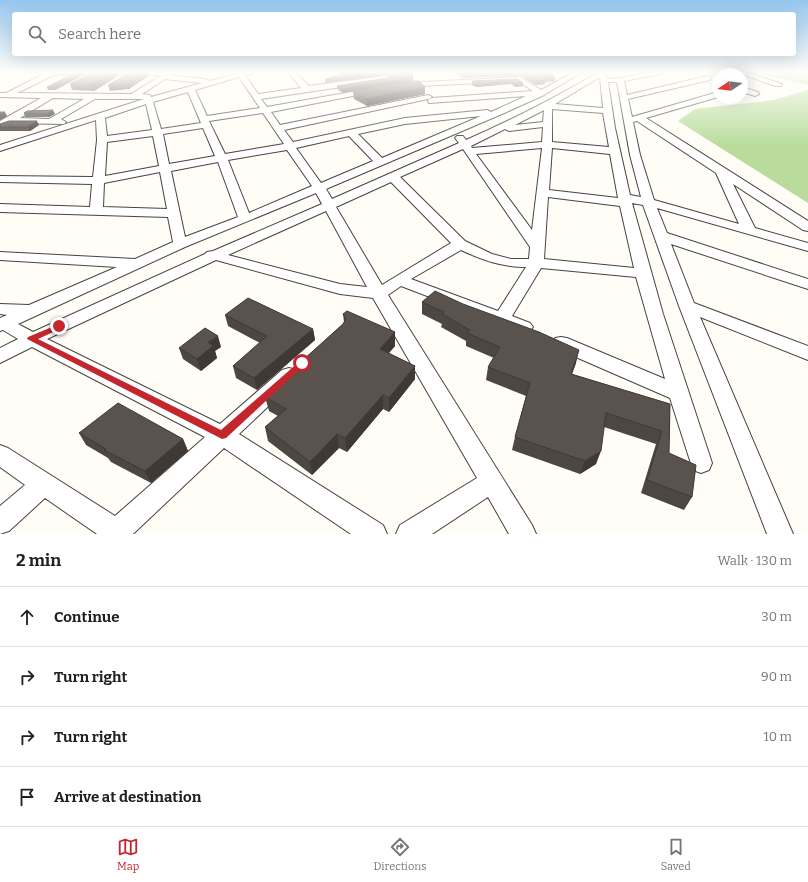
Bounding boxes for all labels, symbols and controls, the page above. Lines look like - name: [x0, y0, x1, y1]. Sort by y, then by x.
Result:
- search box: [12, 12, 796, 56]
- icon: search: [26, 23, 48, 45]
- text: Search here: [58, 25, 141, 43]
- north arrow: [712, 68, 748, 104]
- route end: [50, 317, 68, 335]
- route start: [293, 354, 311, 372]
- text: 2 min: [16, 550, 61, 571]
- text: Walk · 130 m: [718, 553, 792, 568]
- icon: ahead: [16, 606, 38, 628]
- text: Continue: [54, 608, 120, 626]
- text: 30 m: [761, 609, 792, 624]
- icon: right: [16, 666, 38, 688]
- text: Turn right: [54, 668, 127, 686]
- text: 90 m: [761, 669, 792, 684]
- icon: right: [16, 726, 38, 748]
- text: Turn right: [54, 728, 127, 746]
- text: 10 m: [763, 729, 792, 744]
- icon: arrive: [16, 786, 38, 808]
- text: Arrive at destination: [54, 788, 201, 806]
- tab: Map: [117, 836, 139, 873]
- tab: Directions: [374, 836, 426, 873]
- tab: Saved: [661, 836, 691, 873]

